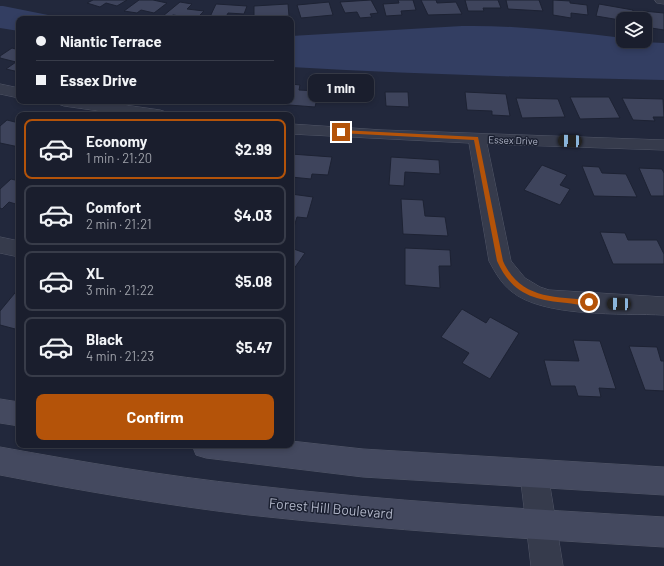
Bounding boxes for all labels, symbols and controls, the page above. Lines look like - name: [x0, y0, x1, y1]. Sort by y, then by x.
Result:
- map controls: [616, 12, 652, 48]
- button: layers: [616, 12, 652, 48]
- text: Niantic Terrace: [60, 32, 162, 50]
- text: Essex Drive: [60, 71, 137, 89]
- callout: 1 min: [308, 74, 374, 102]
- text: 1 min: [327, 80, 355, 96]
- route end: [332, 123, 350, 141]
- icon: car: [38, 131, 74, 167]
- text: Economy: [86, 132, 147, 150]
- street label: Essex Drive: [488, 133, 538, 147]
- car: [558, 135, 582, 147]
- text: $2.99: [235, 140, 272, 158]
- text: 1 min · 21:20: [86, 150, 152, 166]
- icon: car: [38, 197, 74, 233]
- text: Comfort: [86, 198, 141, 216]
- text: $4.03: [234, 206, 272, 224]
- text: 2 min · 21:21: [86, 216, 152, 232]
- icon: car: [38, 263, 74, 299]
- text: XL: [86, 264, 104, 282]
- text: $5.08: [235, 272, 272, 290]
- text: 3 min · 21:22: [86, 282, 154, 298]
- route start: [580, 293, 598, 311]
- car: [607, 298, 631, 310]
- icon: car: [38, 329, 74, 365]
- text: Black: [86, 330, 123, 348]
- text: $5.47: [236, 338, 272, 356]
- text: 4 min · 21:23: [86, 348, 154, 364]
- button: Confirm: [36, 394, 274, 440]
- street label: Forest Hill Boulevard: [268, 494, 394, 522]

